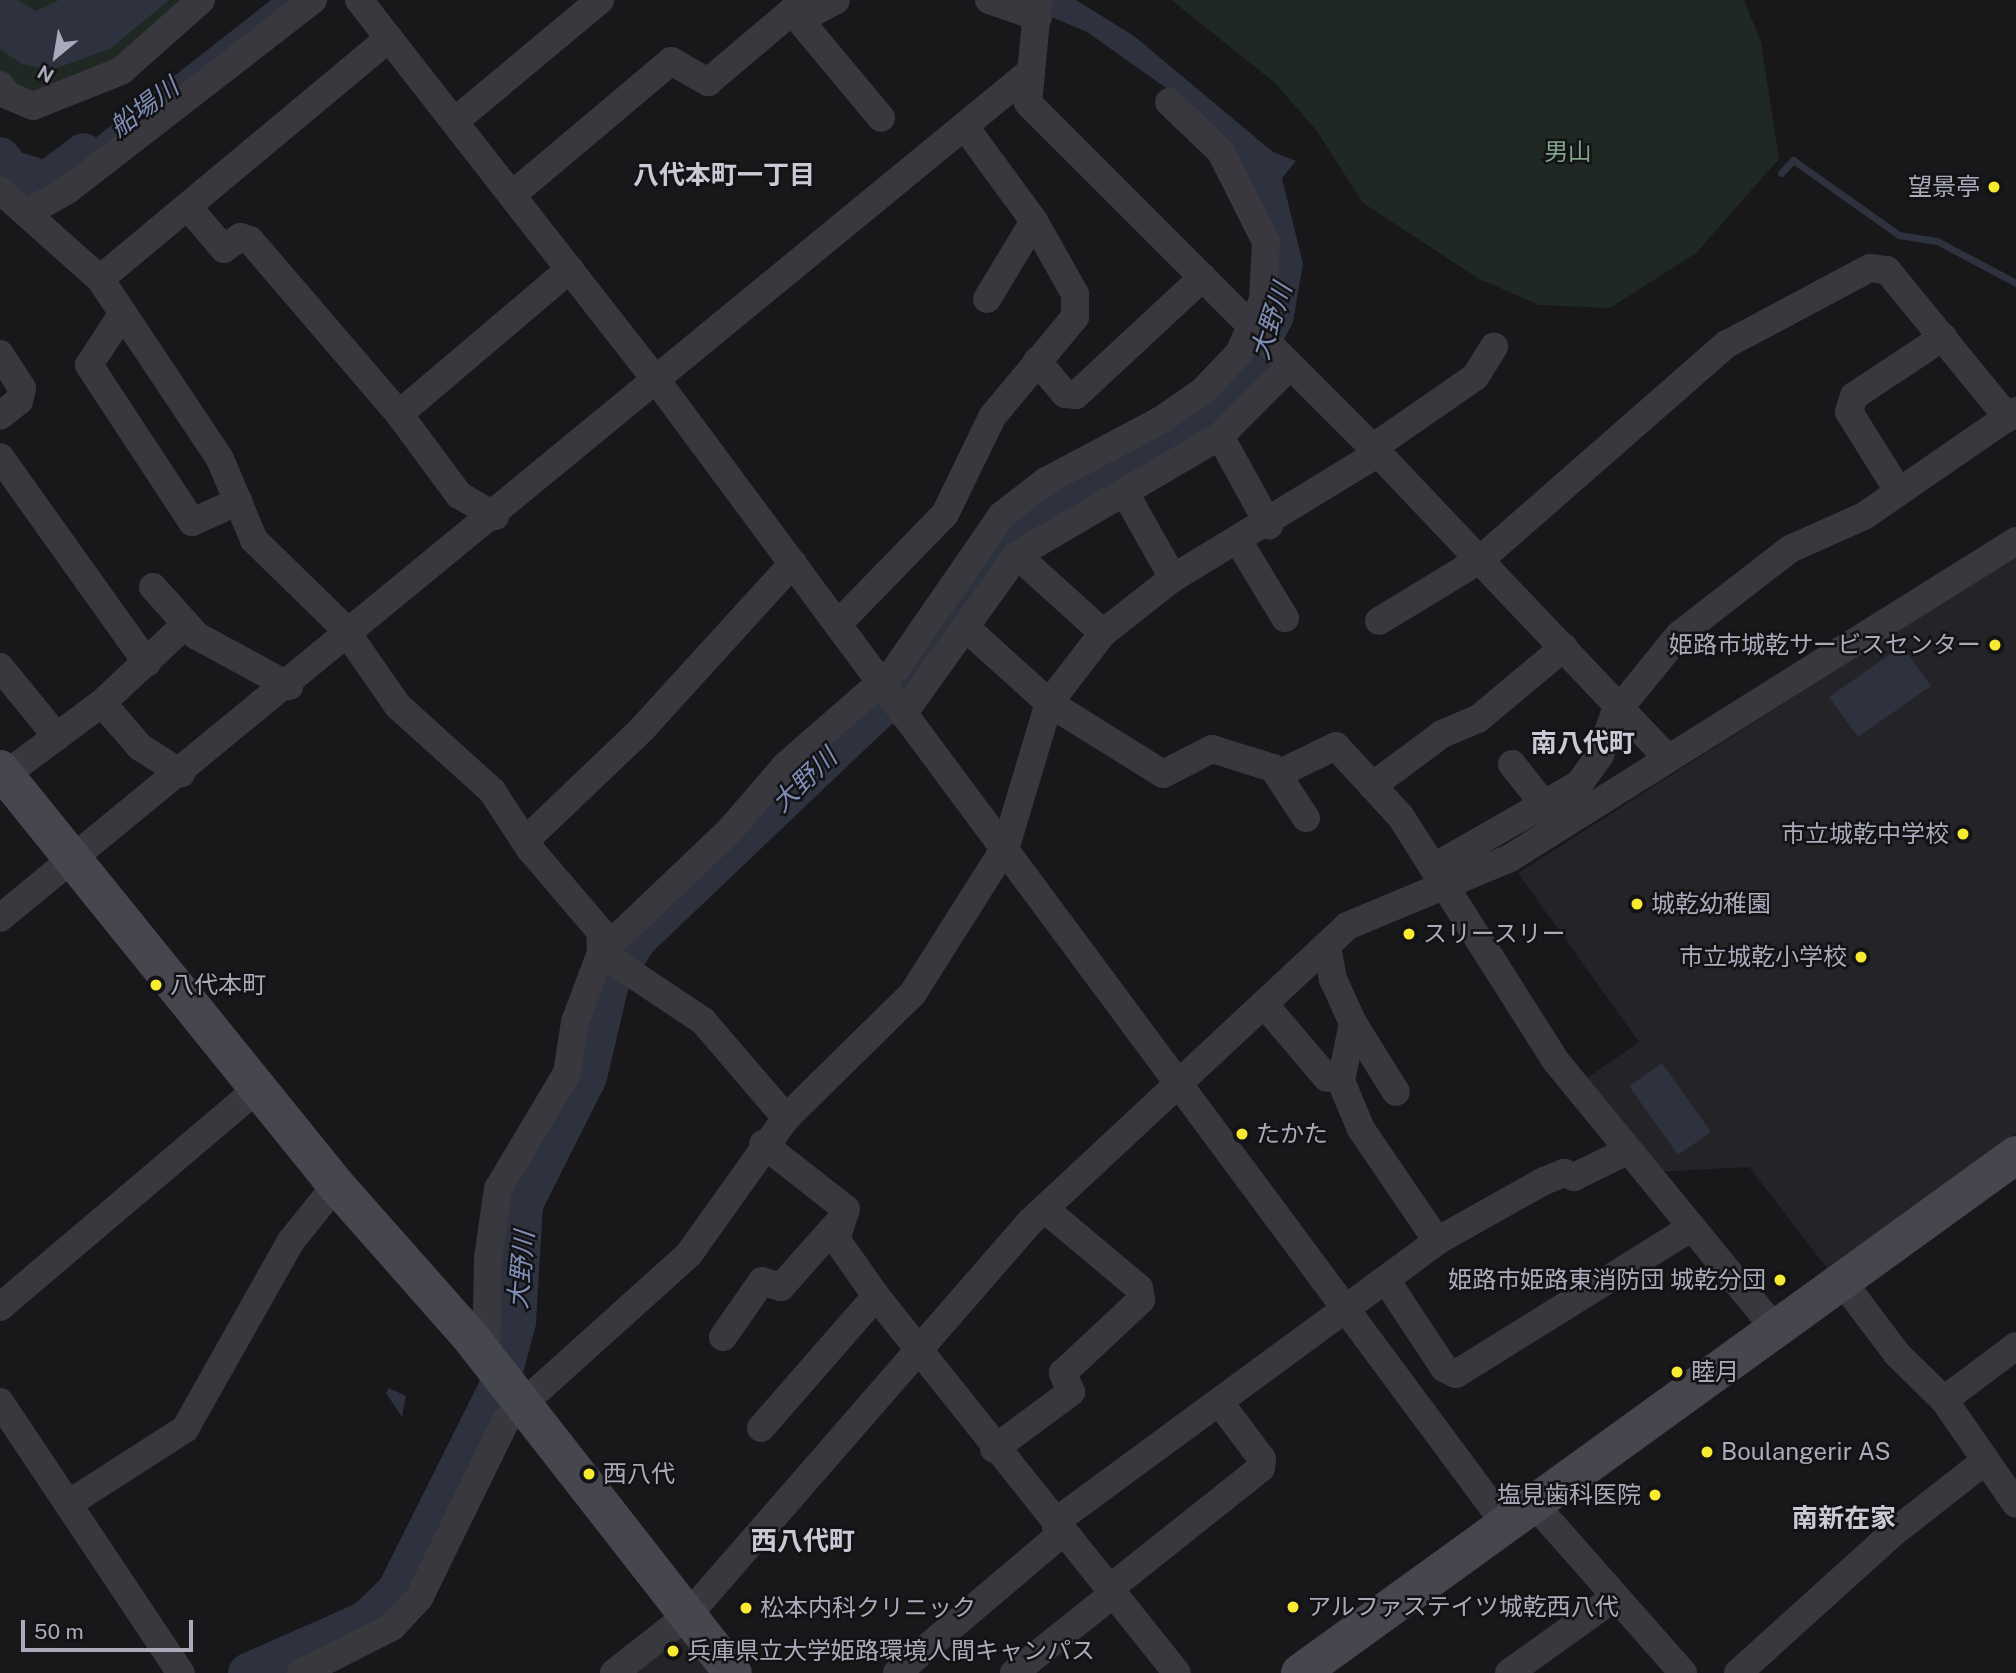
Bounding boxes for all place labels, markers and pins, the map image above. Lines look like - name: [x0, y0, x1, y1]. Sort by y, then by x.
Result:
- place label: 望景亭: [1908, 173, 1980, 201]
- marker: 望景亭: [1986, 179, 2002, 195]
- place label: 姫路市城乾サービスセンター: [1669, 631, 1981, 659]
- marker: 姫路市城乾サービスセンター: [1987, 637, 2003, 653]
- place label: 市立城乾中学校: [1781, 820, 1949, 848]
- marker: 市立城乾中学校: [1955, 826, 1971, 842]
- place label: 城乾幼稚園: [1651, 890, 1771, 918]
- marker: 城乾幼稚園: [1629, 896, 1645, 912]
- place label: スリースリー: [1423, 920, 1567, 948]
- marker: スリースリー: [1401, 926, 1417, 942]
- place label: 市立城乾小学校: [1679, 943, 1847, 971]
- marker: 市立城乾小学校: [1853, 949, 1869, 965]
- place label: 八代本町: [170, 971, 266, 999]
- marker: 八代本町: [148, 977, 164, 993]
- place label: たかた: [1256, 1120, 1328, 1148]
- marker: たかた: [1234, 1126, 1250, 1142]
- place label: 姫路市姫路東消防団 城乾分団: [1448, 1266, 1766, 1294]
- marker: 姫路市姫路東消防団 城乾分団: [1772, 1272, 1788, 1288]
- place label: 睦月: [1691, 1358, 1739, 1386]
- marker: 睦月: [1669, 1364, 1685, 1380]
- place label: Boulangerir AS: [1721, 1438, 1891, 1466]
- marker: Boulangerir AS: [1699, 1444, 1715, 1460]
- place label: 西八代: [603, 1460, 675, 1488]
- marker: 西八代: [581, 1466, 597, 1482]
- place label: 塩見歯科医院: [1497, 1481, 1641, 1509]
- marker: 塩見歯科医院: [1647, 1487, 1663, 1503]
- place label: アルファステイツ城乾西八代: [1307, 1593, 1619, 1621]
- place label: 松本内科クリニック: [760, 1594, 976, 1622]
- marker: アルファステイツ城乾西八代: [1285, 1599, 1301, 1615]
- marker: 松本内科クリニック: [738, 1600, 754, 1616]
- place label: 兵庫県立大学姫路環境人間キャンパス: [687, 1637, 1095, 1665]
- marker: 兵庫県立大学姫路環境人間キャンパス: [665, 1643, 681, 1659]

